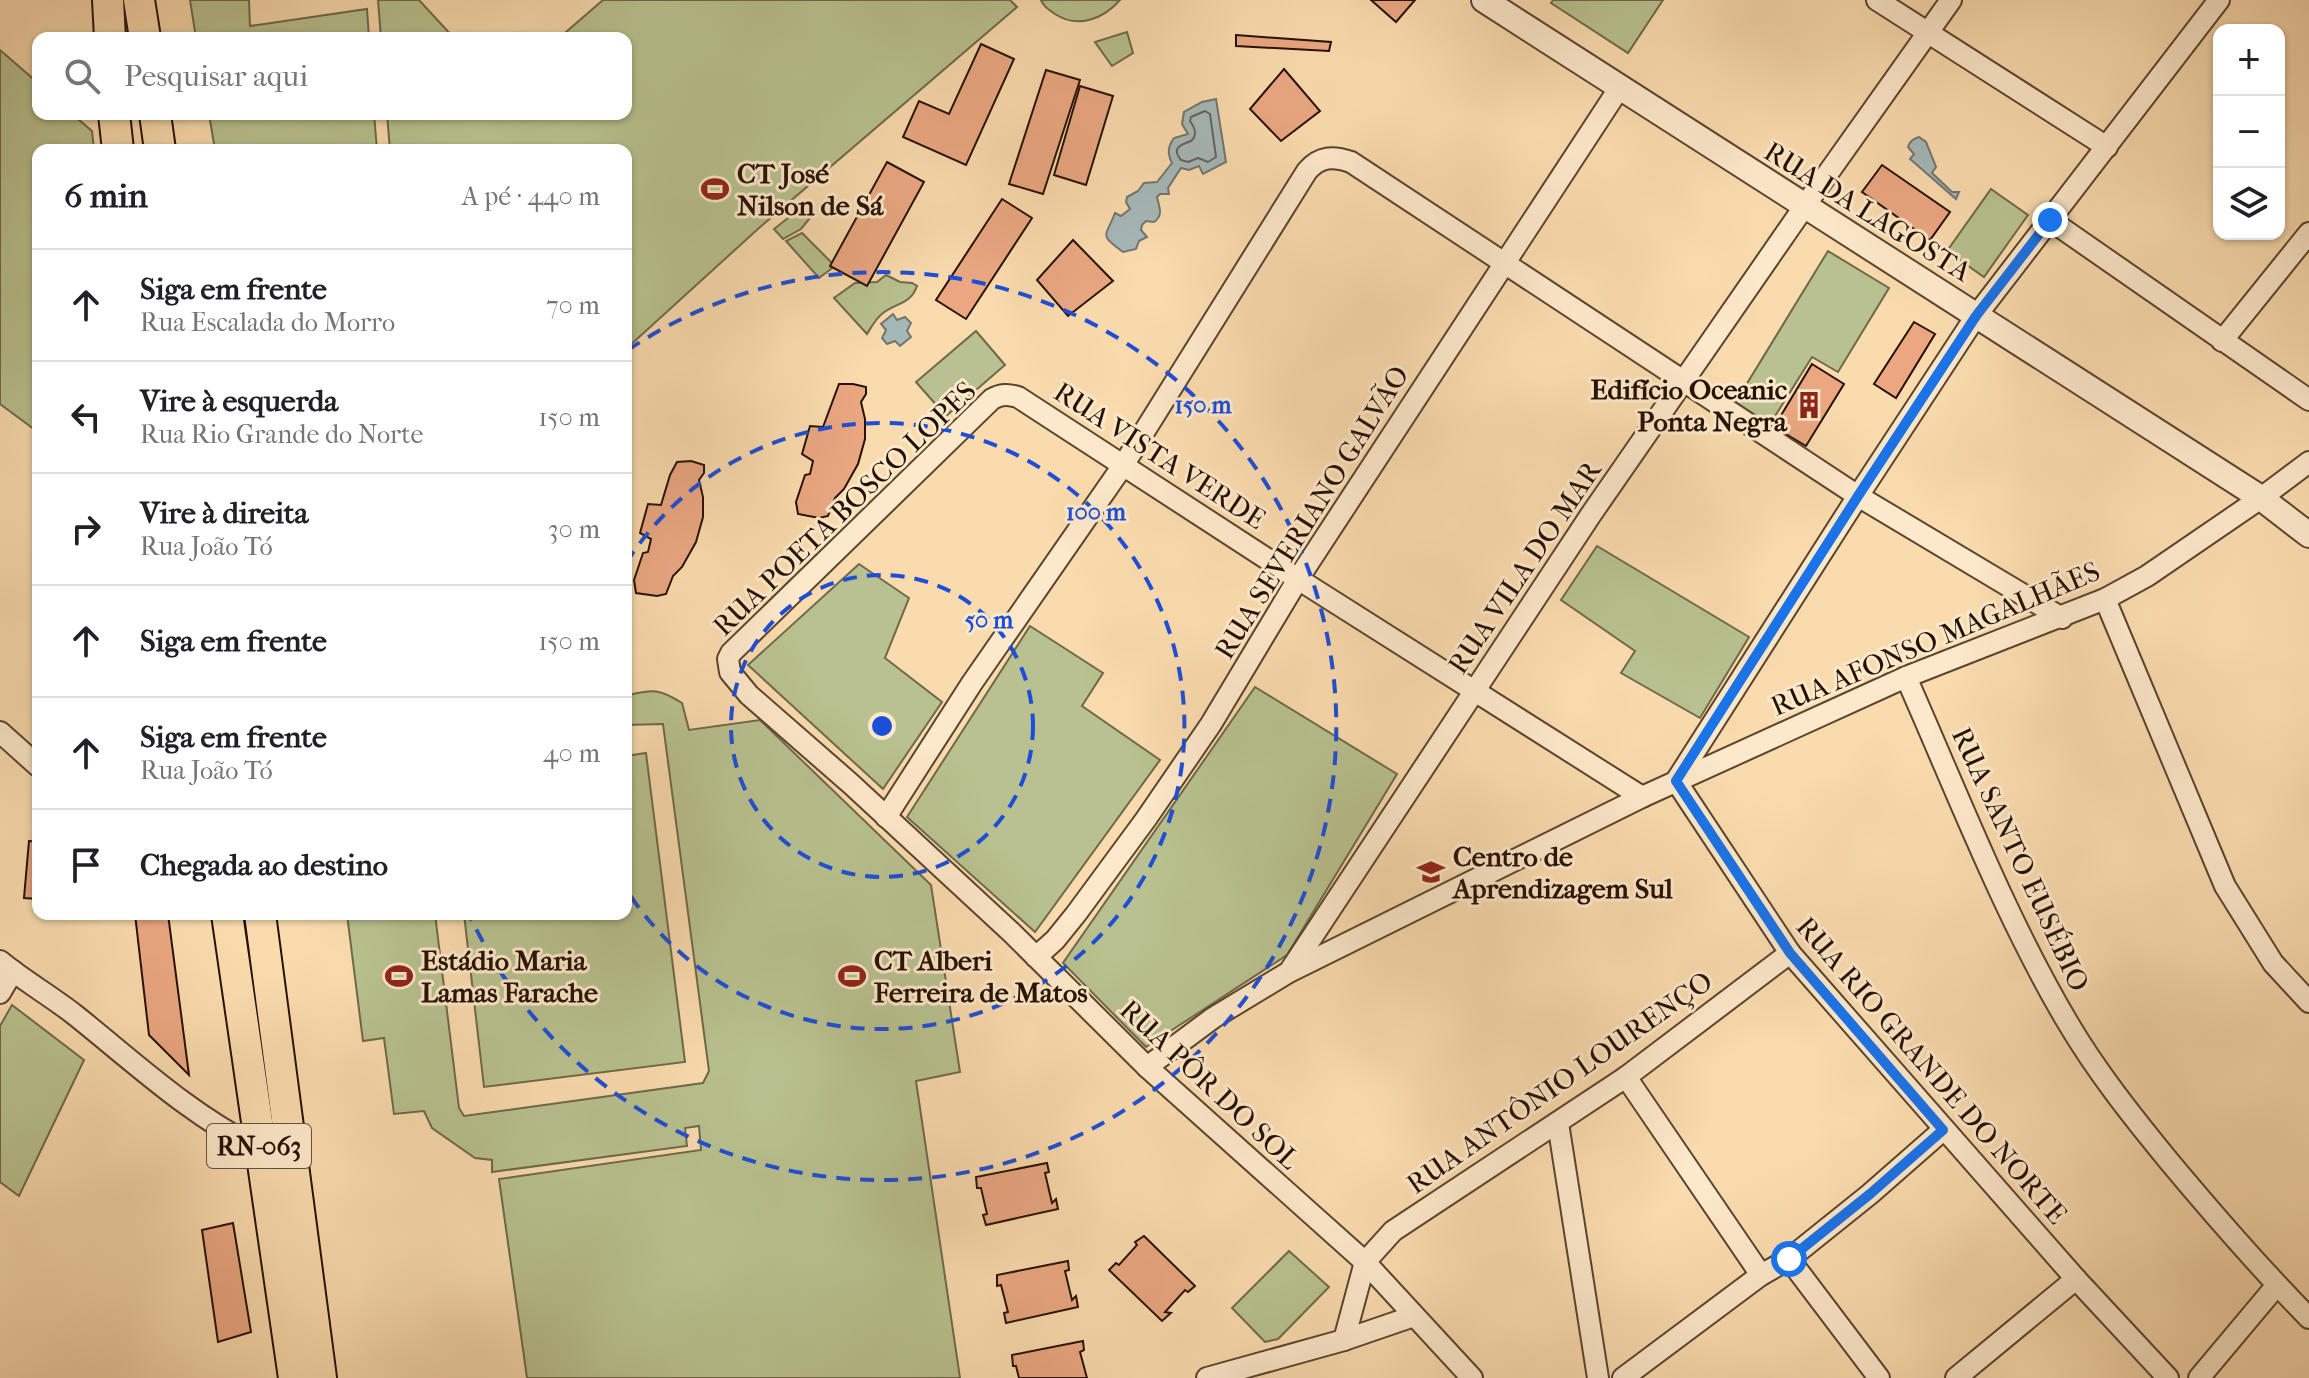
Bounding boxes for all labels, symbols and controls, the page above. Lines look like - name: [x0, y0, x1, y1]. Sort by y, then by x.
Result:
- map controls: [2213, 24, 2285, 240]
- button: +: [2213, 24, 2285, 96]
- search box: [32, 32, 632, 120]
- icon: search: [60, 54, 104, 98]
- text: Pesquisar aqui: [124, 59, 308, 94]
- button: −: [2213, 96, 2285, 168]
- street label: RUA DA LAGOSTA: [1758, 134, 1978, 289]
- place label: CT José Nilson de Sá: [737, 157, 884, 222]
- button: layers: [2213, 168, 2285, 240]
- sports icon: CT José Nilson de Sá: [700, 174, 730, 204]
- text: 6 min: [64, 176, 148, 216]
- text: A pé · 440 m: [462, 181, 600, 212]
- route end: [2032, 202, 2068, 238]
- text: Siga em frente: [140, 272, 327, 307]
- icon: ahead: [64, 283, 108, 327]
- text: 70 m: [546, 290, 600, 321]
- text: Rua Escalada do Morro: [140, 307, 395, 338]
- street label: RUA SEVERIANO GALVÃO: [1207, 360, 1415, 665]
- place label: Edifício Oceanic Ponta Negra: [1590, 373, 1788, 438]
- street label: RUA POETA BOSCO LOPES: [706, 374, 983, 643]
- street label: RUA VISTA VERDE: [1048, 375, 1271, 536]
- text: Vire à esquerda: [140, 384, 338, 419]
- building icon: Edifício Oceanic Ponta Negra: [1794, 390, 1824, 420]
- text: 150 m: [1174, 391, 1233, 419]
- icon: left: [64, 395, 108, 439]
- text: 150 m: [538, 402, 600, 433]
- text: Rua Rio Grande do Norte: [140, 419, 423, 450]
- street label: RUA VILA DO MAR: [1441, 453, 1609, 680]
- text: Vire à direita: [140, 496, 308, 531]
- text: 100 m: [1066, 498, 1127, 526]
- icon: right: [64, 507, 108, 551]
- text: 30 m: [548, 514, 600, 545]
- text: Rua João Tó: [140, 531, 273, 562]
- street label: RUA AFONSO MAGALHÃES: [1766, 554, 2104, 723]
- text: 50 m: [965, 606, 1014, 634]
- icon: ahead: [64, 619, 108, 663]
- text: Siga em frente: [140, 624, 327, 659]
- text: 150 m: [538, 626, 600, 657]
- centre of rings: [868, 712, 896, 740]
- text: Siga em frente: [140, 720, 327, 755]
- street label: RUA SANTO EUSÉBIO: [1945, 722, 2096, 996]
- icon: ahead: [64, 731, 108, 775]
- text: 40 m: [543, 738, 600, 769]
- text: Rua João Tó: [140, 755, 273, 786]
- place label: Centro de Aprendizagem Sul: [1451, 840, 1673, 905]
- icon: arrive: [64, 843, 108, 887]
- text: Chegada ao destino: [140, 848, 388, 883]
- school or university icon: Centro de Aprendizagem Sul: [1416, 857, 1446, 887]
- street label: RUA RIO GRANDE DO NORTE: [1789, 910, 2074, 1230]
- place label: Estádio Maria Lamas Farache: [421, 944, 598, 1009]
- place label: CT Alberi Ferreira de Matos: [874, 944, 1088, 1009]
- sports icon: Estádio Maria Lamas Farache: [384, 961, 414, 991]
- sports icon: CT Alberi Ferreira de Matos: [837, 961, 867, 991]
- street label: RUA ANTÔNIO LOURENÇO: [1400, 964, 1718, 1201]
- street label: RUA PÔR DO SOL: [1113, 993, 1306, 1176]
- road number: RN-063: [207, 1124, 311, 1168]
- route start: [1771, 1241, 1807, 1277]

